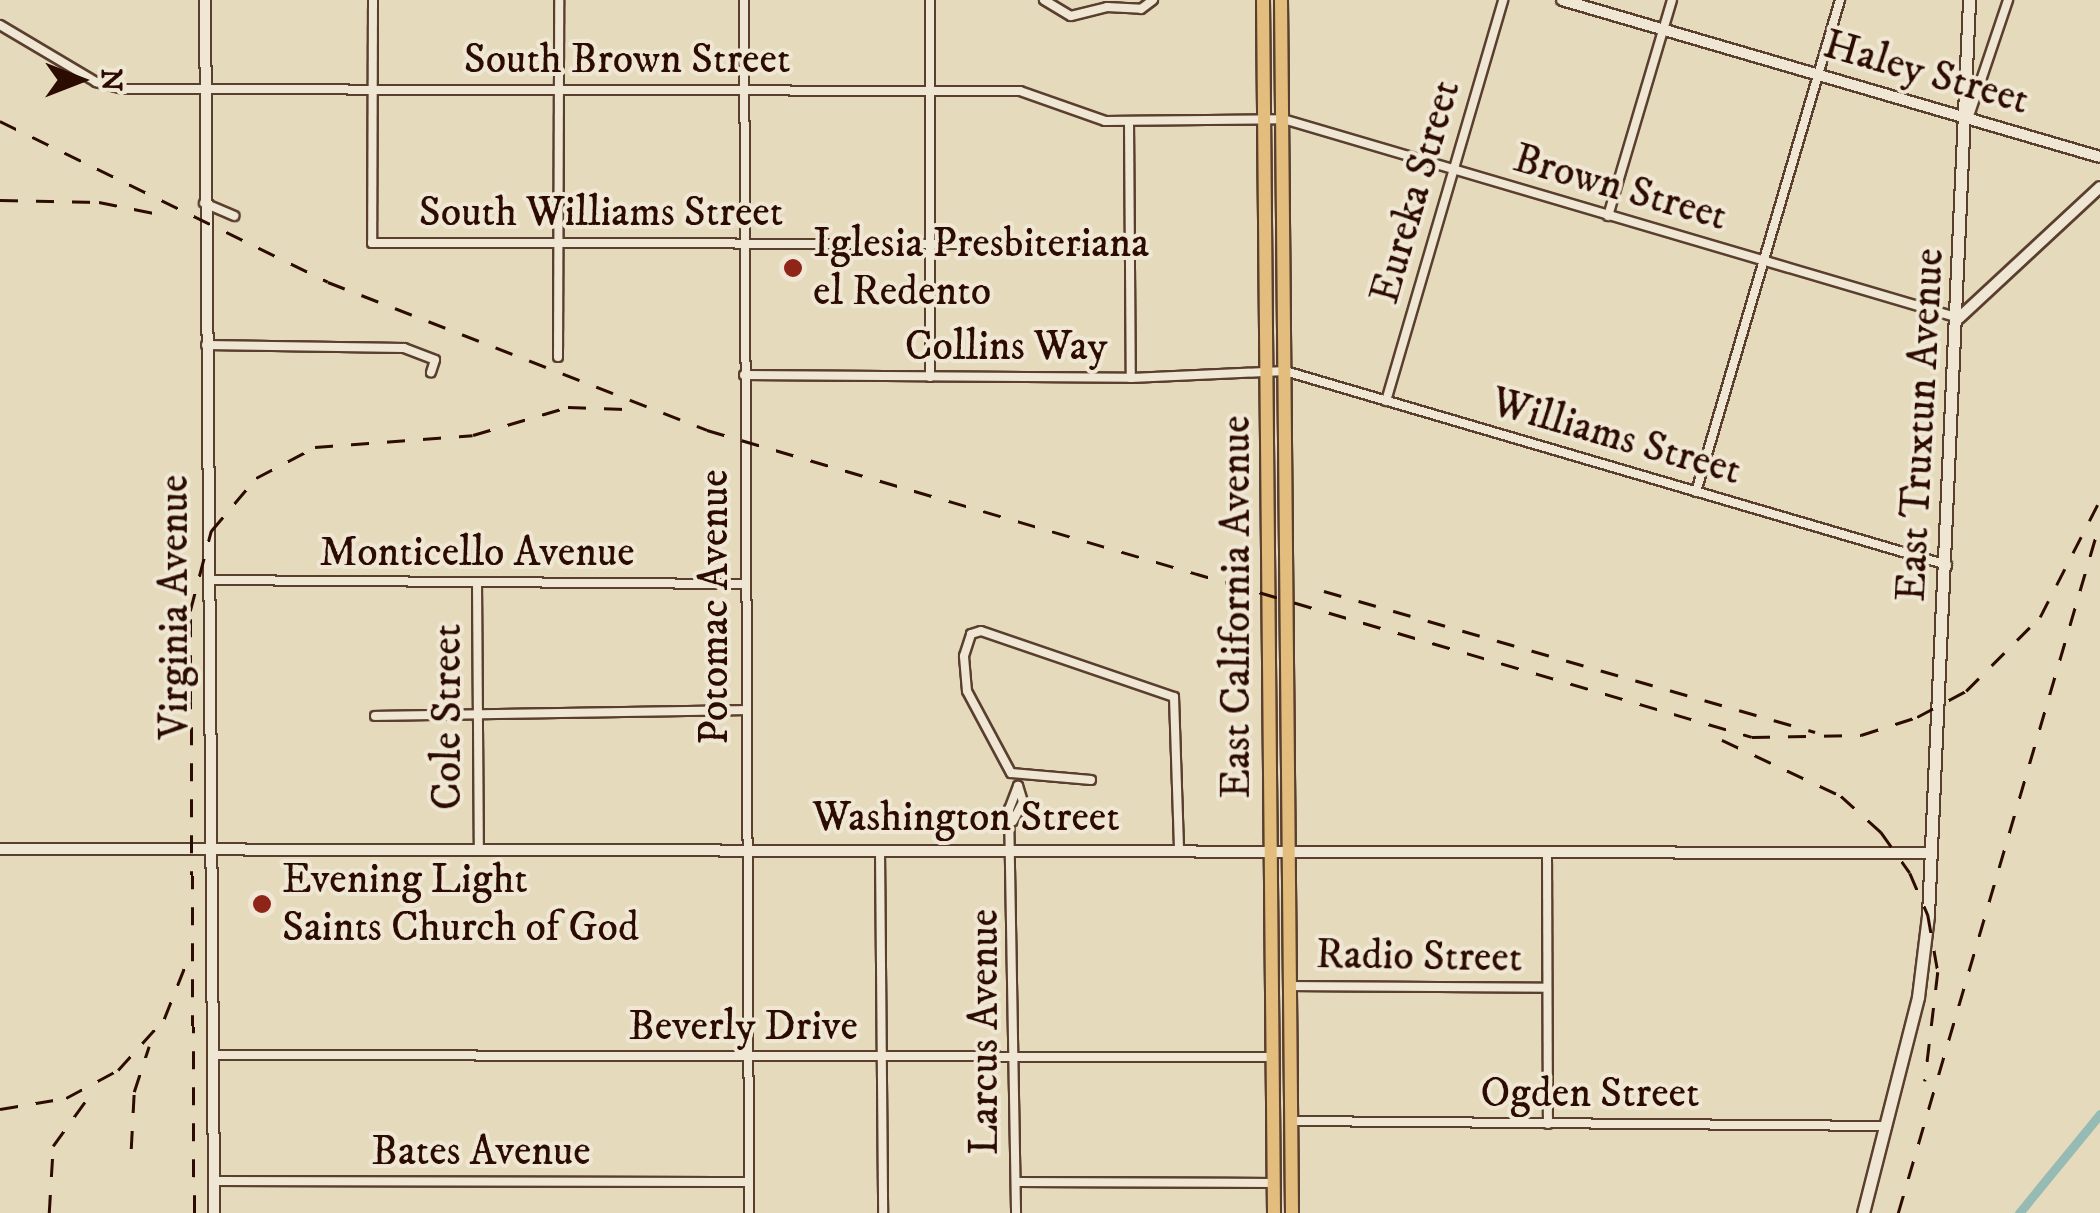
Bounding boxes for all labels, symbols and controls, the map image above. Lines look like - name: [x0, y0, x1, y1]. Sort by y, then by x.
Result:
- street label: Haley Street: [1818, 20, 2034, 126]
- north arrow: [30, 30, 130, 130]
- street label: South Brown Street: [464, 35, 790, 85]
- text: N: [93, 69, 128, 91]
- street label: Eureka Street: [1360, 74, 1472, 310]
- street label: Brown Street: [1508, 134, 1732, 242]
- street label: South Williams Street: [419, 188, 783, 238]
- place label: Iglesia Presbiteriana el Redento: [813, 219, 1149, 318]
- street label: East Truxtun Avenue: [1887, 247, 1955, 603]
- marker: Iglesia Presbiteriana el Redento: [782, 257, 804, 279]
- street label: Collins Way: [905, 322, 1107, 372]
- street label: Williams Street: [1485, 377, 1747, 497]
- street label: East California Avenue: [1212, 415, 1262, 799]
- street label: Potomac Avenue: [690, 469, 740, 745]
- street label: Virginia Avenue: [150, 475, 200, 739]
- street label: Monticello Avenue: [319, 528, 635, 578]
- street label: Cole Street: [423, 624, 473, 810]
- street label: Washington Street: [812, 793, 1120, 843]
- place label: Evening Light Saints Church of God: [282, 855, 639, 954]
- marker: Evening Light Saints Church of God: [251, 893, 273, 915]
- street label: Larcus Avenue: [960, 909, 1010, 1155]
- street label: Radio Street: [1315, 930, 1523, 984]
- street label: Beverly Drive: [628, 1002, 858, 1052]
- street label: Ogden Street: [1481, 1069, 1699, 1119]
- street label: Bates Avenue: [371, 1127, 591, 1177]

